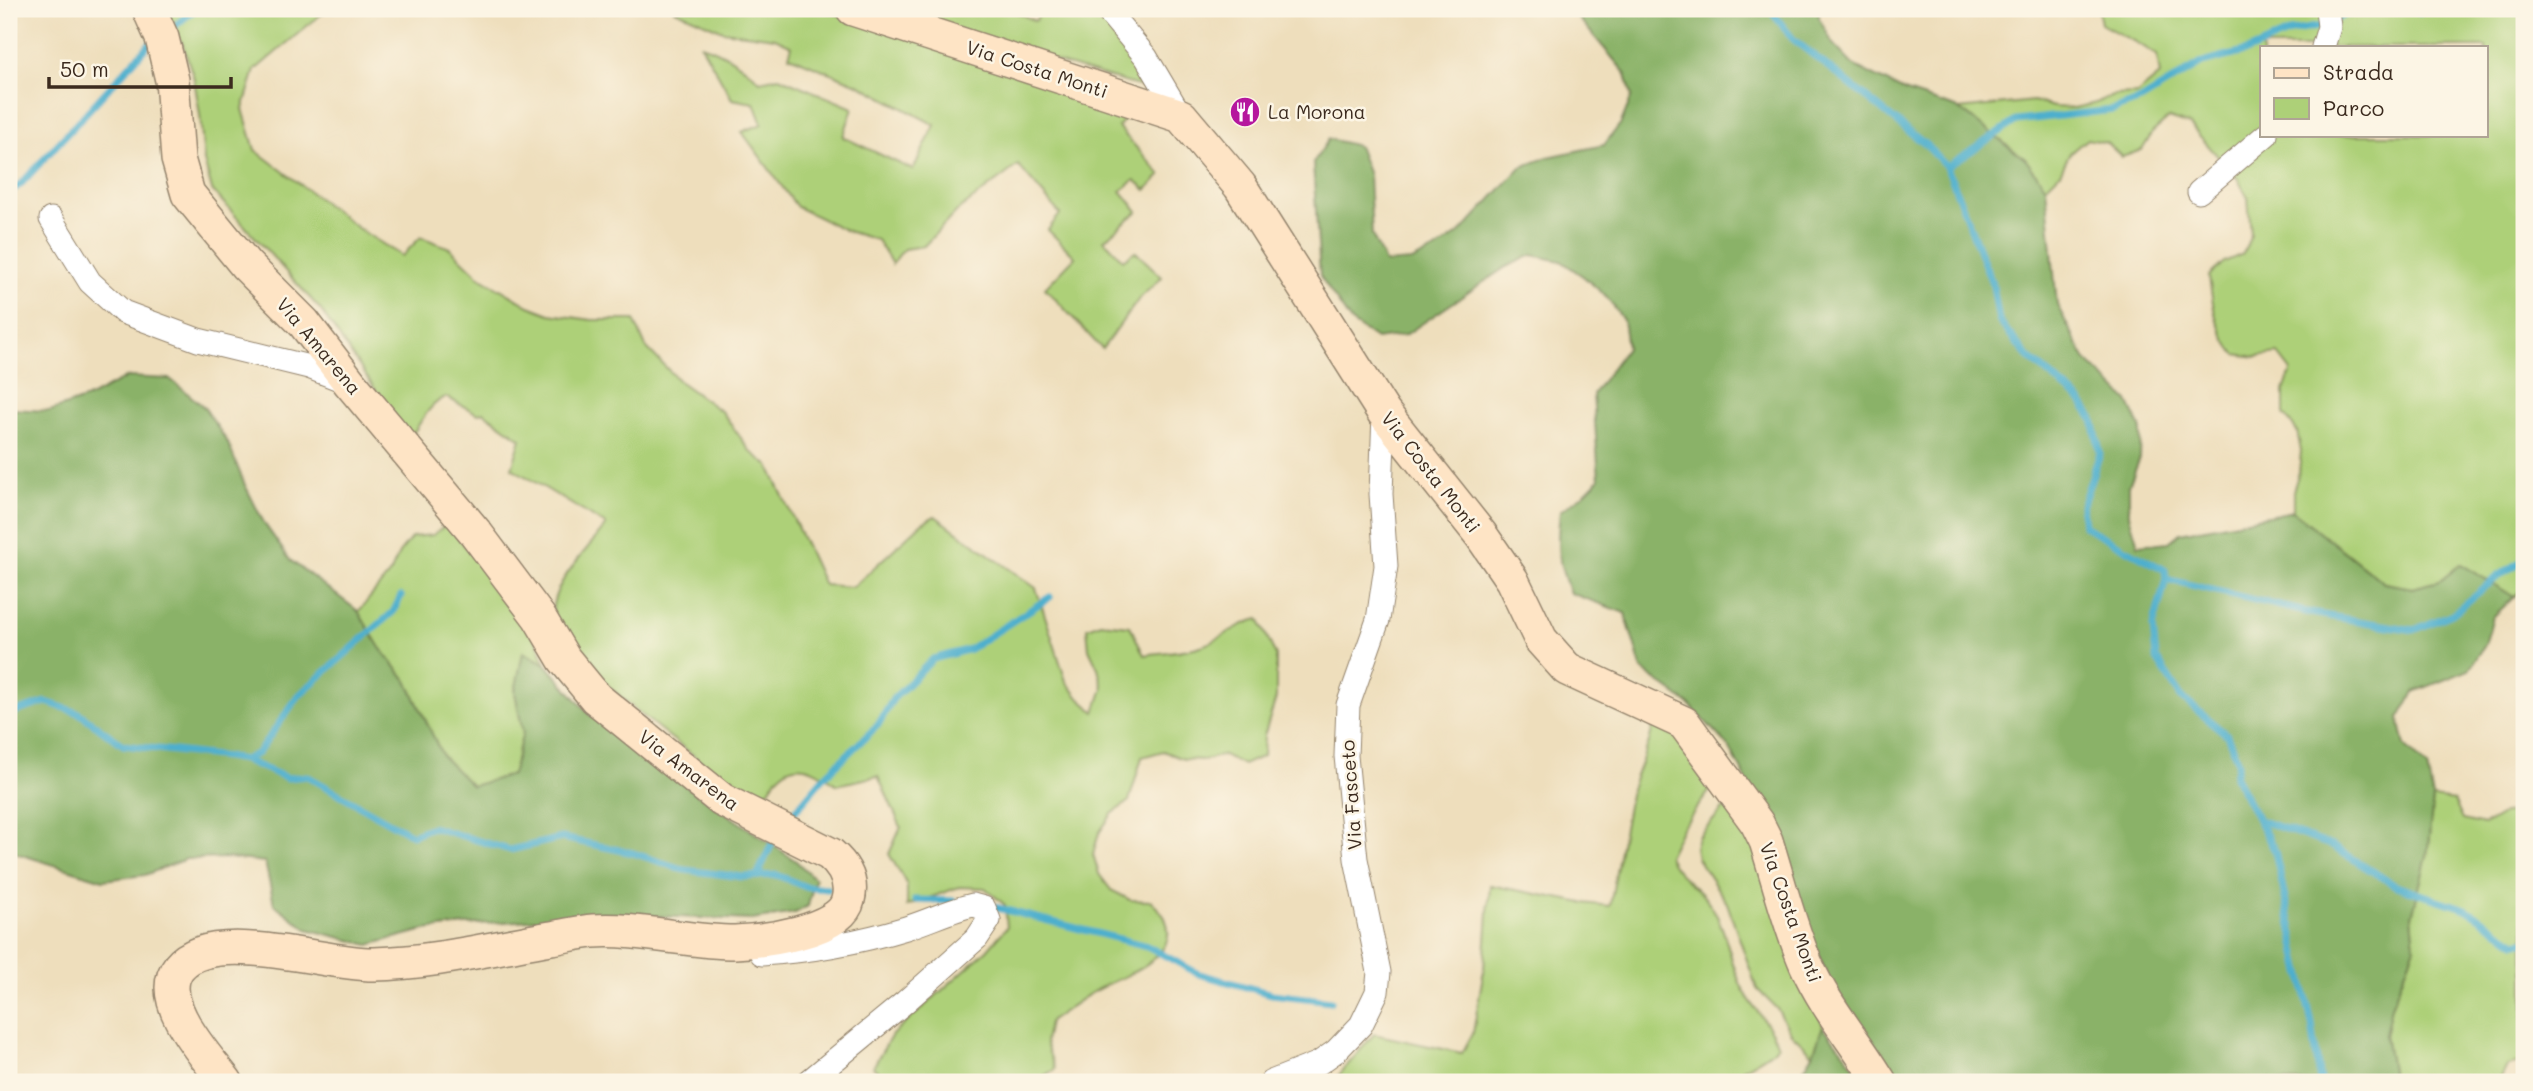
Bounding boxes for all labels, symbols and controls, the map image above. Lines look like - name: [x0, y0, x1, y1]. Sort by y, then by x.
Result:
- street label: Via Costa Monti: [963, 34, 1111, 103]
- scale bar: [49, 46, 231, 90]
- legend: [2260, 46, 2488, 136]
- text: 50 m: [60, 55, 109, 82]
- text: Strada: [2323, 58, 2394, 85]
- text: Parco: [2323, 94, 2384, 121]
- restaurant icon: La Morona: [1228, 95, 1262, 129]
- place label: La Morona: [1268, 99, 1366, 124]
- street label: Via Amarena: [271, 292, 367, 400]
- street label: Via Costa Monti: [1376, 406, 1487, 537]
- street label: Via Amarena: [634, 724, 745, 816]
- street label: Via Fasceto: [1334, 739, 1367, 851]
- street label: Via Costa Monti: [1755, 838, 1828, 985]

